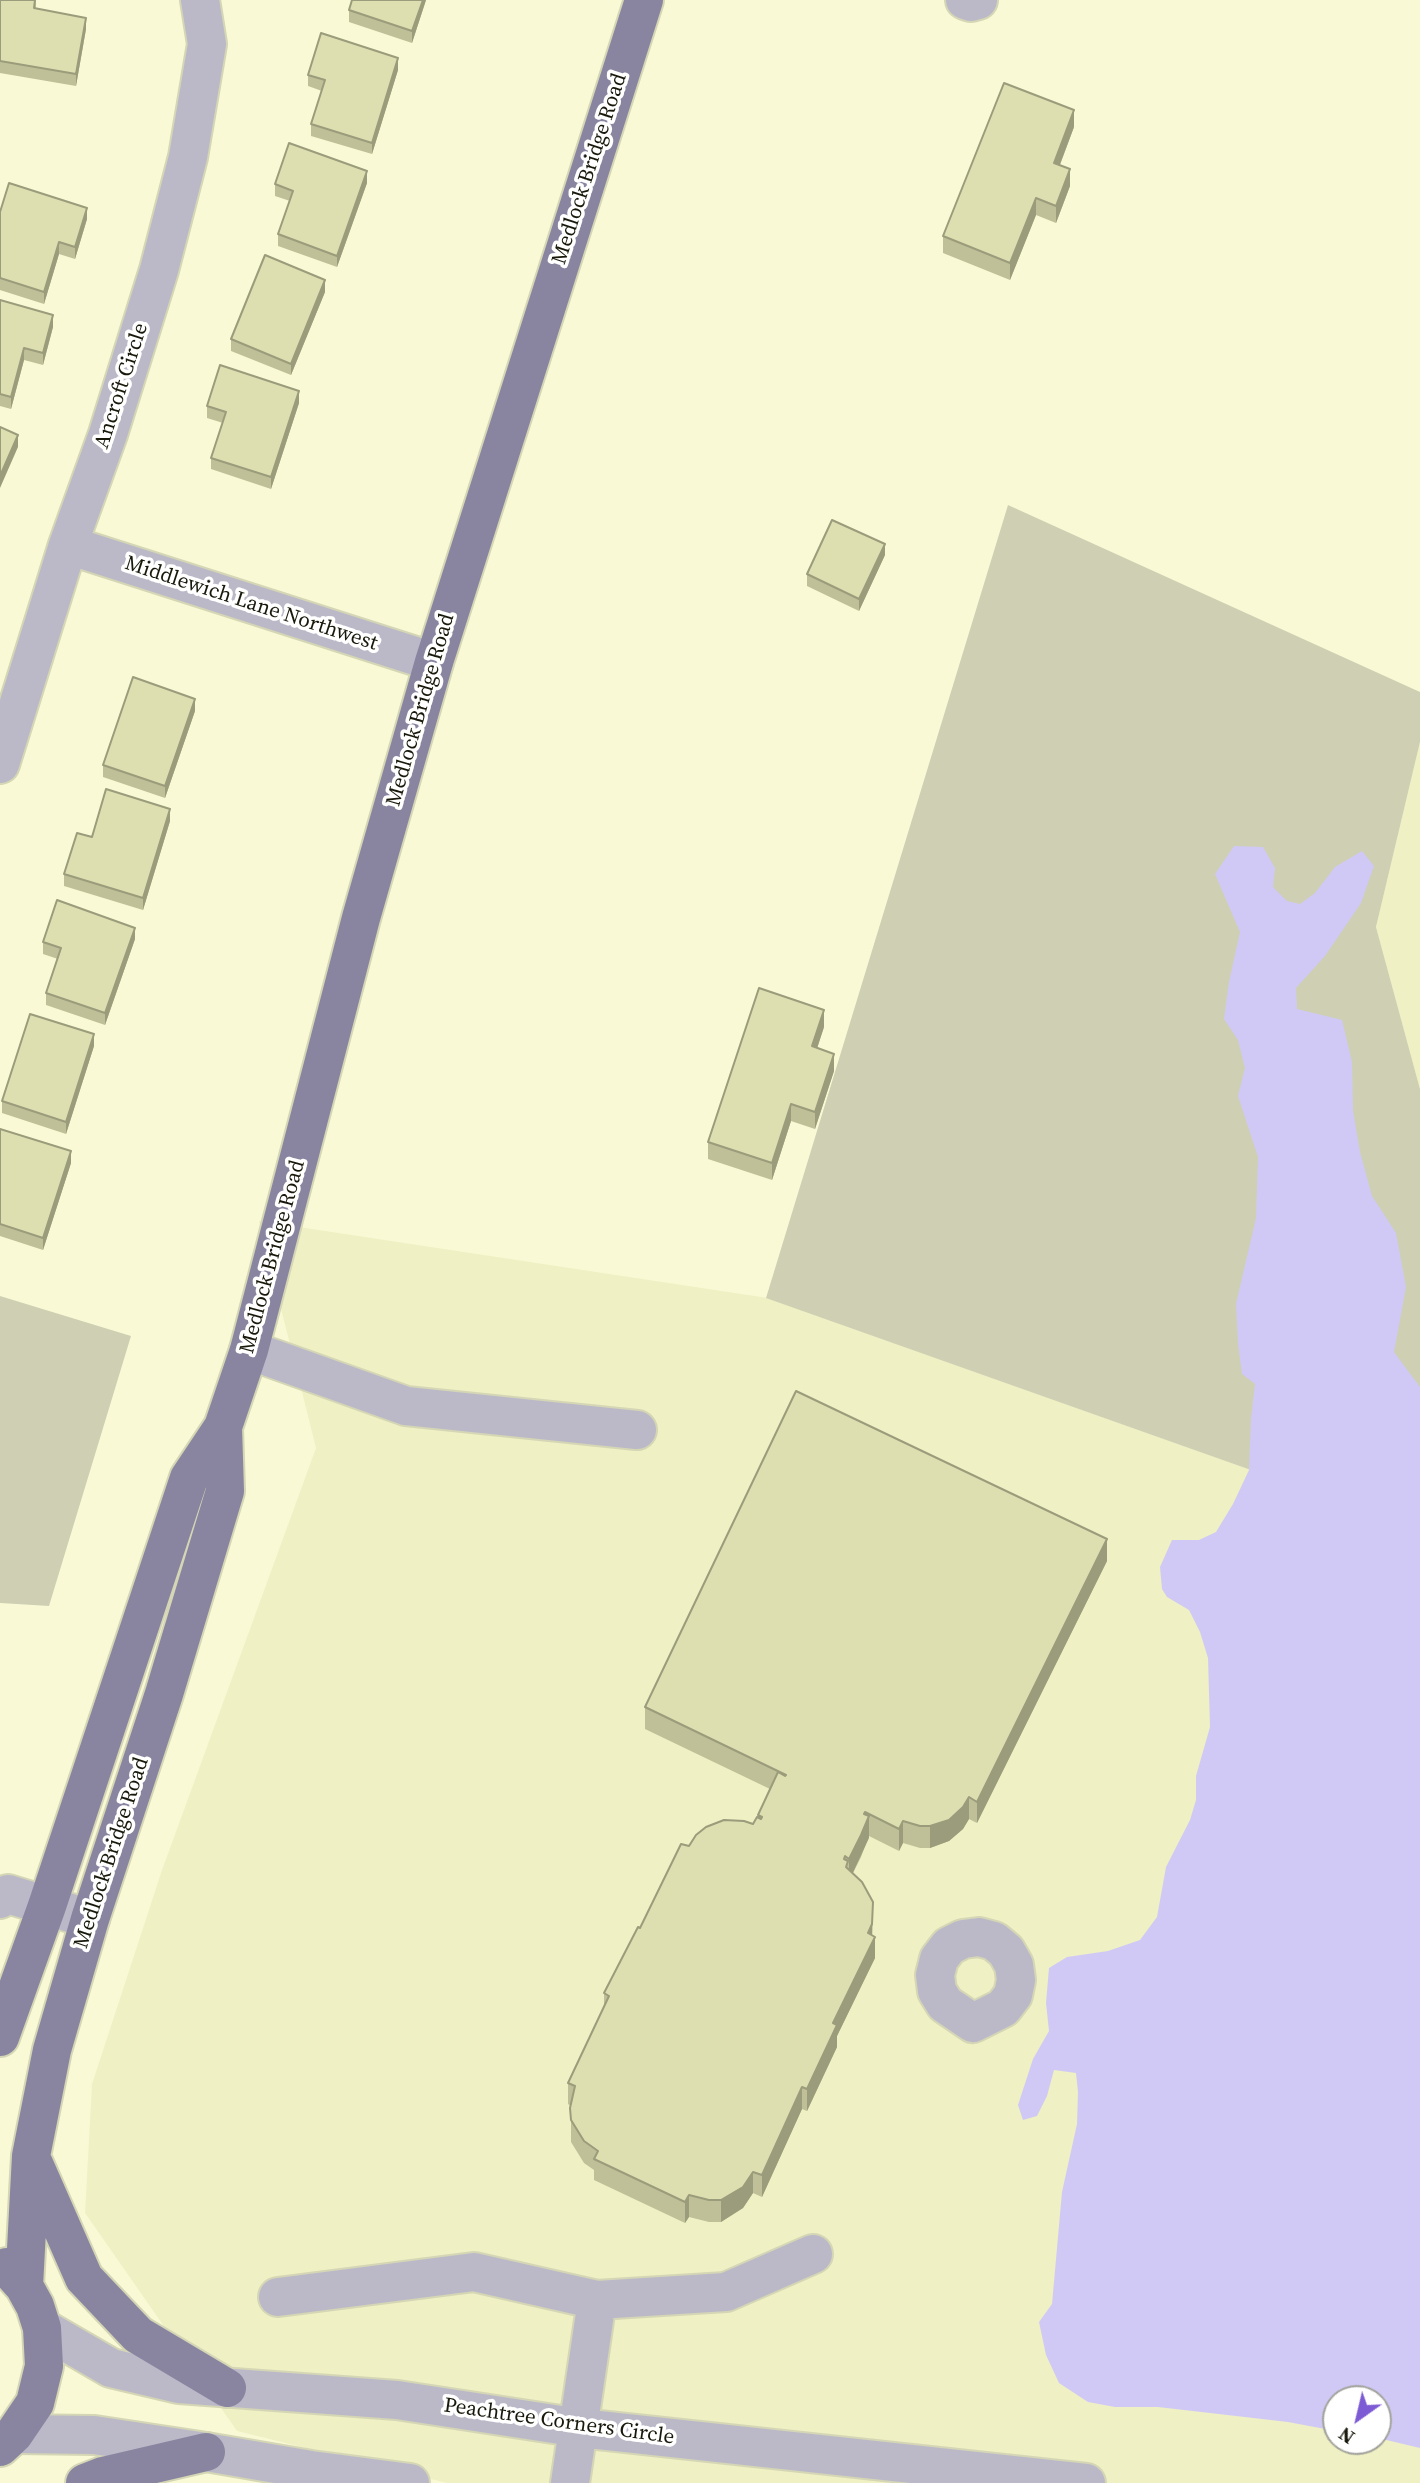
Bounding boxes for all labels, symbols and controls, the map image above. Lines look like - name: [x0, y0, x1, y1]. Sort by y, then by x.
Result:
- street label: Medlock Bridge Road: [547, 70, 633, 268]
- street label: Ancroft Circle: [90, 320, 154, 452]
- street label: Middlewich Lane Northwest: [122, 551, 380, 657]
- street label: Medlock Bridge Road: [381, 611, 461, 809]
- street label: Medlock Bridge Road: [235, 1158, 311, 1356]
- street label: Medlock Bridge Road: [69, 1754, 155, 1952]
- north arrow: [1322, 2385, 1392, 2455]
- street label: Peachtree Corners Circle: [442, 2393, 676, 2451]
- text: N: [1333, 2421, 1359, 2450]

